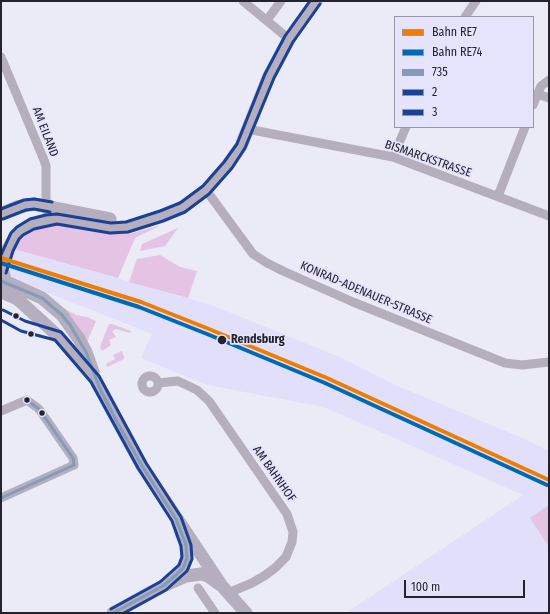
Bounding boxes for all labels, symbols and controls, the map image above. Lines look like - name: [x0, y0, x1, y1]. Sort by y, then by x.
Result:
- legend: [394, 16, 534, 128]
- text: Bahn RE7: [432, 25, 477, 39]
- text: Bahn RE74: [432, 45, 482, 59]
- text: 735: [432, 65, 448, 79]
- text: 2: [432, 85, 437, 99]
- street label: AM EILAND: [29, 105, 61, 159]
- text: 3: [432, 105, 437, 119]
- street label: BISMARCKSTRASSE: [383, 137, 473, 181]
- street label: KONRAD-ADENAUER-STRASSE: [298, 259, 434, 327]
- unlabelled marker: [11, 311, 21, 321]
- unlabelled marker: [26, 329, 36, 339]
- place label: Rendsburg: [231, 333, 285, 347]
- marker: Rendsburg: [216, 334, 228, 346]
- unlabelled marker: [22, 395, 32, 405]
- unlabelled marker: [37, 408, 47, 418]
- street label: AM BAHNHOF: [249, 443, 299, 505]
- scale bar: [406, 572, 527, 598]
- text: 100 m: [411, 580, 440, 594]

